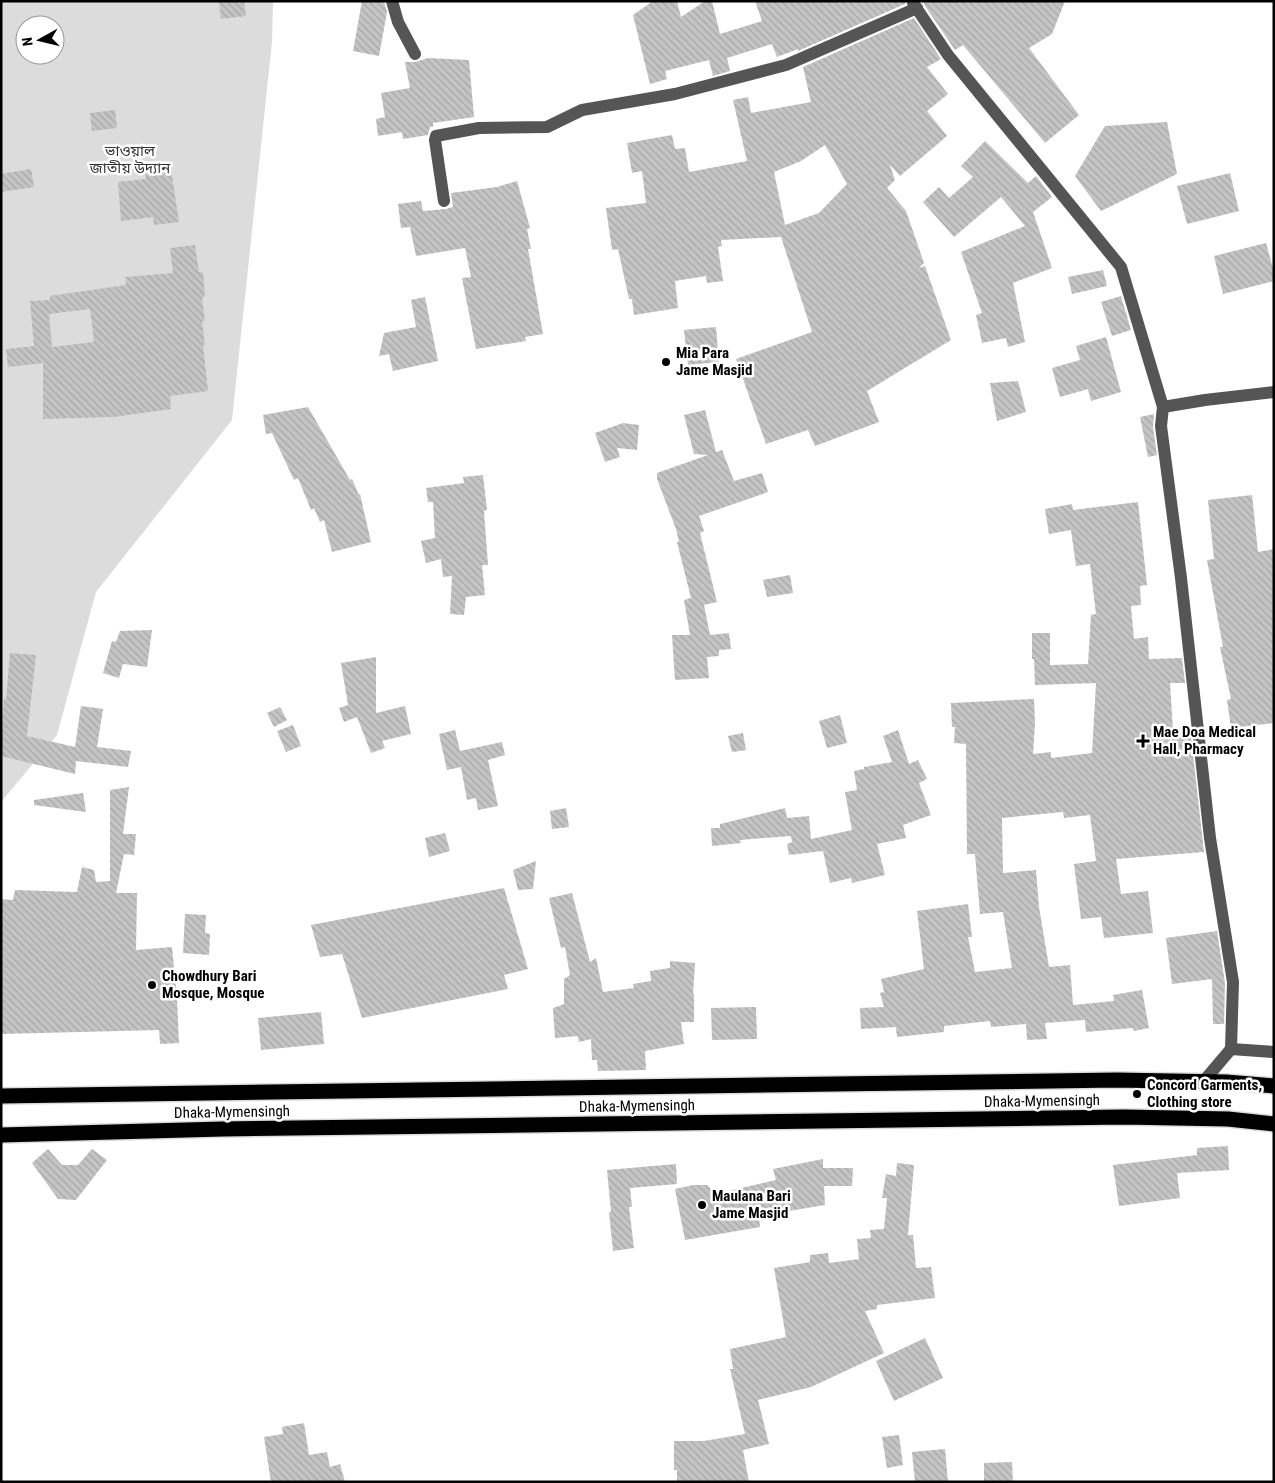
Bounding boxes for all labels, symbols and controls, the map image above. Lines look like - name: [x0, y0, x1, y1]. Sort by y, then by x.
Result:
- north arrow: [15, 15, 65, 65]
- text: N: [19, 36, 36, 47]
- park label: ভাওয়াল জাতীয় উদ্যান: [89, 142, 171, 177]
- place label: Mia Para Jame Masjid: [676, 344, 752, 379]
- marker: Mia Para Jame Masjid: [660, 356, 672, 368]
- place label: Mae Doa Medical Hall, Pharmacy: [1153, 723, 1256, 758]
- marker: Mae Doa Medical Hall, Pharmacy: [1137, 735, 1149, 747]
- place label: Chowdhury Bari Mosque, Mosque: [162, 967, 264, 1002]
- marker: Chowdhury Bari Mosque, Mosque: [146, 979, 158, 991]
- place label: Concord Garments, Clothing store: [1147, 1076, 1262, 1111]
- marker: Concord Garments, Clothing store: [1131, 1088, 1143, 1100]
- street label: Dhaka-Mymensingh: [984, 1091, 1100, 1111]
- street label: Dhaka-Mymensingh: [579, 1096, 695, 1116]
- street label: Dhaka-Mymensingh: [174, 1102, 290, 1122]
- place label: Maulana Bari Jame Masjid: [712, 1187, 791, 1222]
- marker: Maulana Bari Jame Masjid: [696, 1199, 708, 1211]

